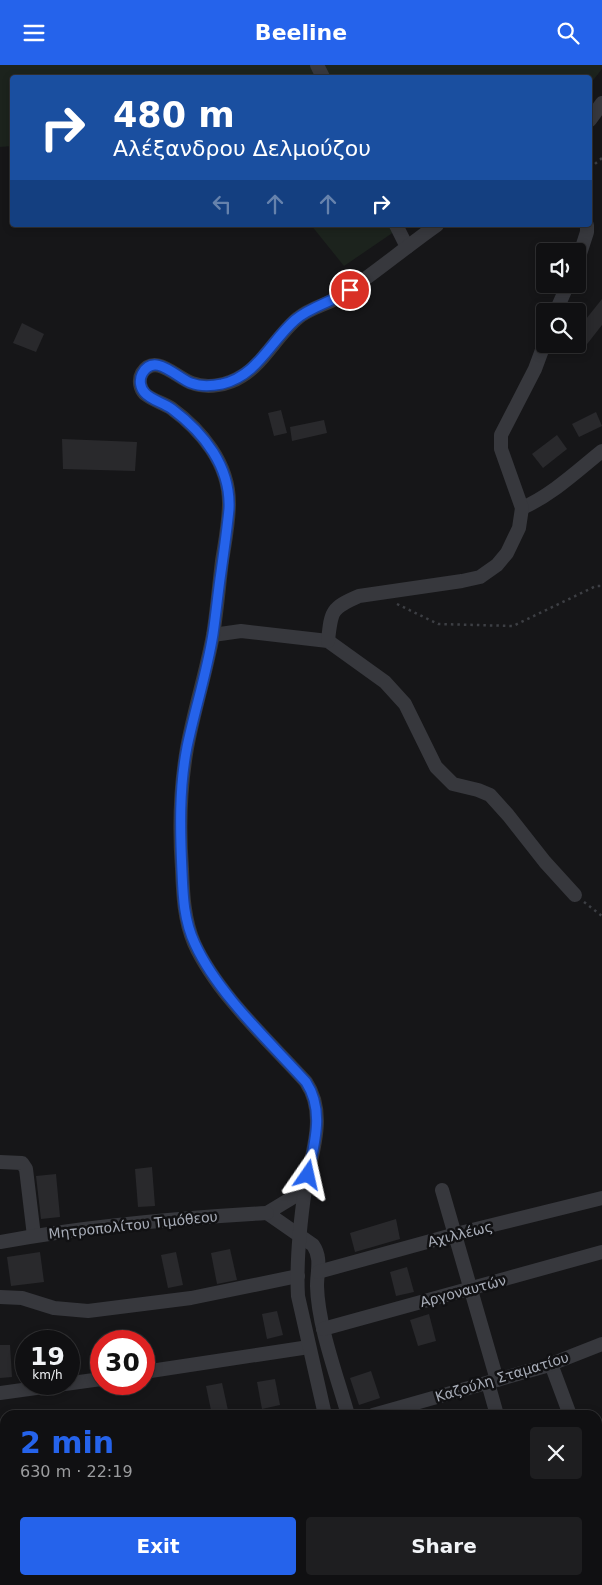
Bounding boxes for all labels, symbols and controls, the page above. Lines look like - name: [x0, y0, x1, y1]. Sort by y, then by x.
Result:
- icon: menu: [20, 19, 48, 47]
- icon: search: [554, 19, 582, 47]
- text: Beeline: [255, 20, 347, 45]
- icon: right: [30, 95, 95, 160]
- text: 480 m: [113, 95, 235, 135]
- text: Αλέξανδρου Δελμούζου: [113, 136, 371, 161]
- icon: left: [208, 190, 236, 218]
- icon: ahead: [261, 190, 289, 218]
- icon: ahead: [314, 190, 342, 218]
- icon: right: [367, 190, 395, 218]
- map controls: [536, 243, 586, 353]
- button: sound: [536, 243, 586, 293]
- pin: [329, 269, 371, 311]
- icon: arrive: [336, 276, 364, 304]
- button: search: [536, 303, 586, 353]
- position arrow: [281, 1148, 333, 1200]
- street label: Μητροπολίτου Τιμόθεου: [48, 1208, 218, 1242]
- street label: Αχιλλέως: [426, 1218, 494, 1250]
- street label: Αργοναυτών: [418, 1272, 508, 1310]
- speed limit sign: 30: [90, 1330, 155, 1395]
- text: 19: [30, 1342, 65, 1371]
- street label: Καζούλη Σταματίου: [433, 1349, 571, 1405]
- text: km/h: [32, 1368, 63, 1382]
- text: 2 min: [20, 1425, 114, 1460]
- button: close: [530, 1427, 582, 1479]
- text: 630 m · 22:19: [20, 1462, 133, 1481]
- button: Exit: [20, 1517, 296, 1575]
- button: Share: [306, 1517, 582, 1575]

